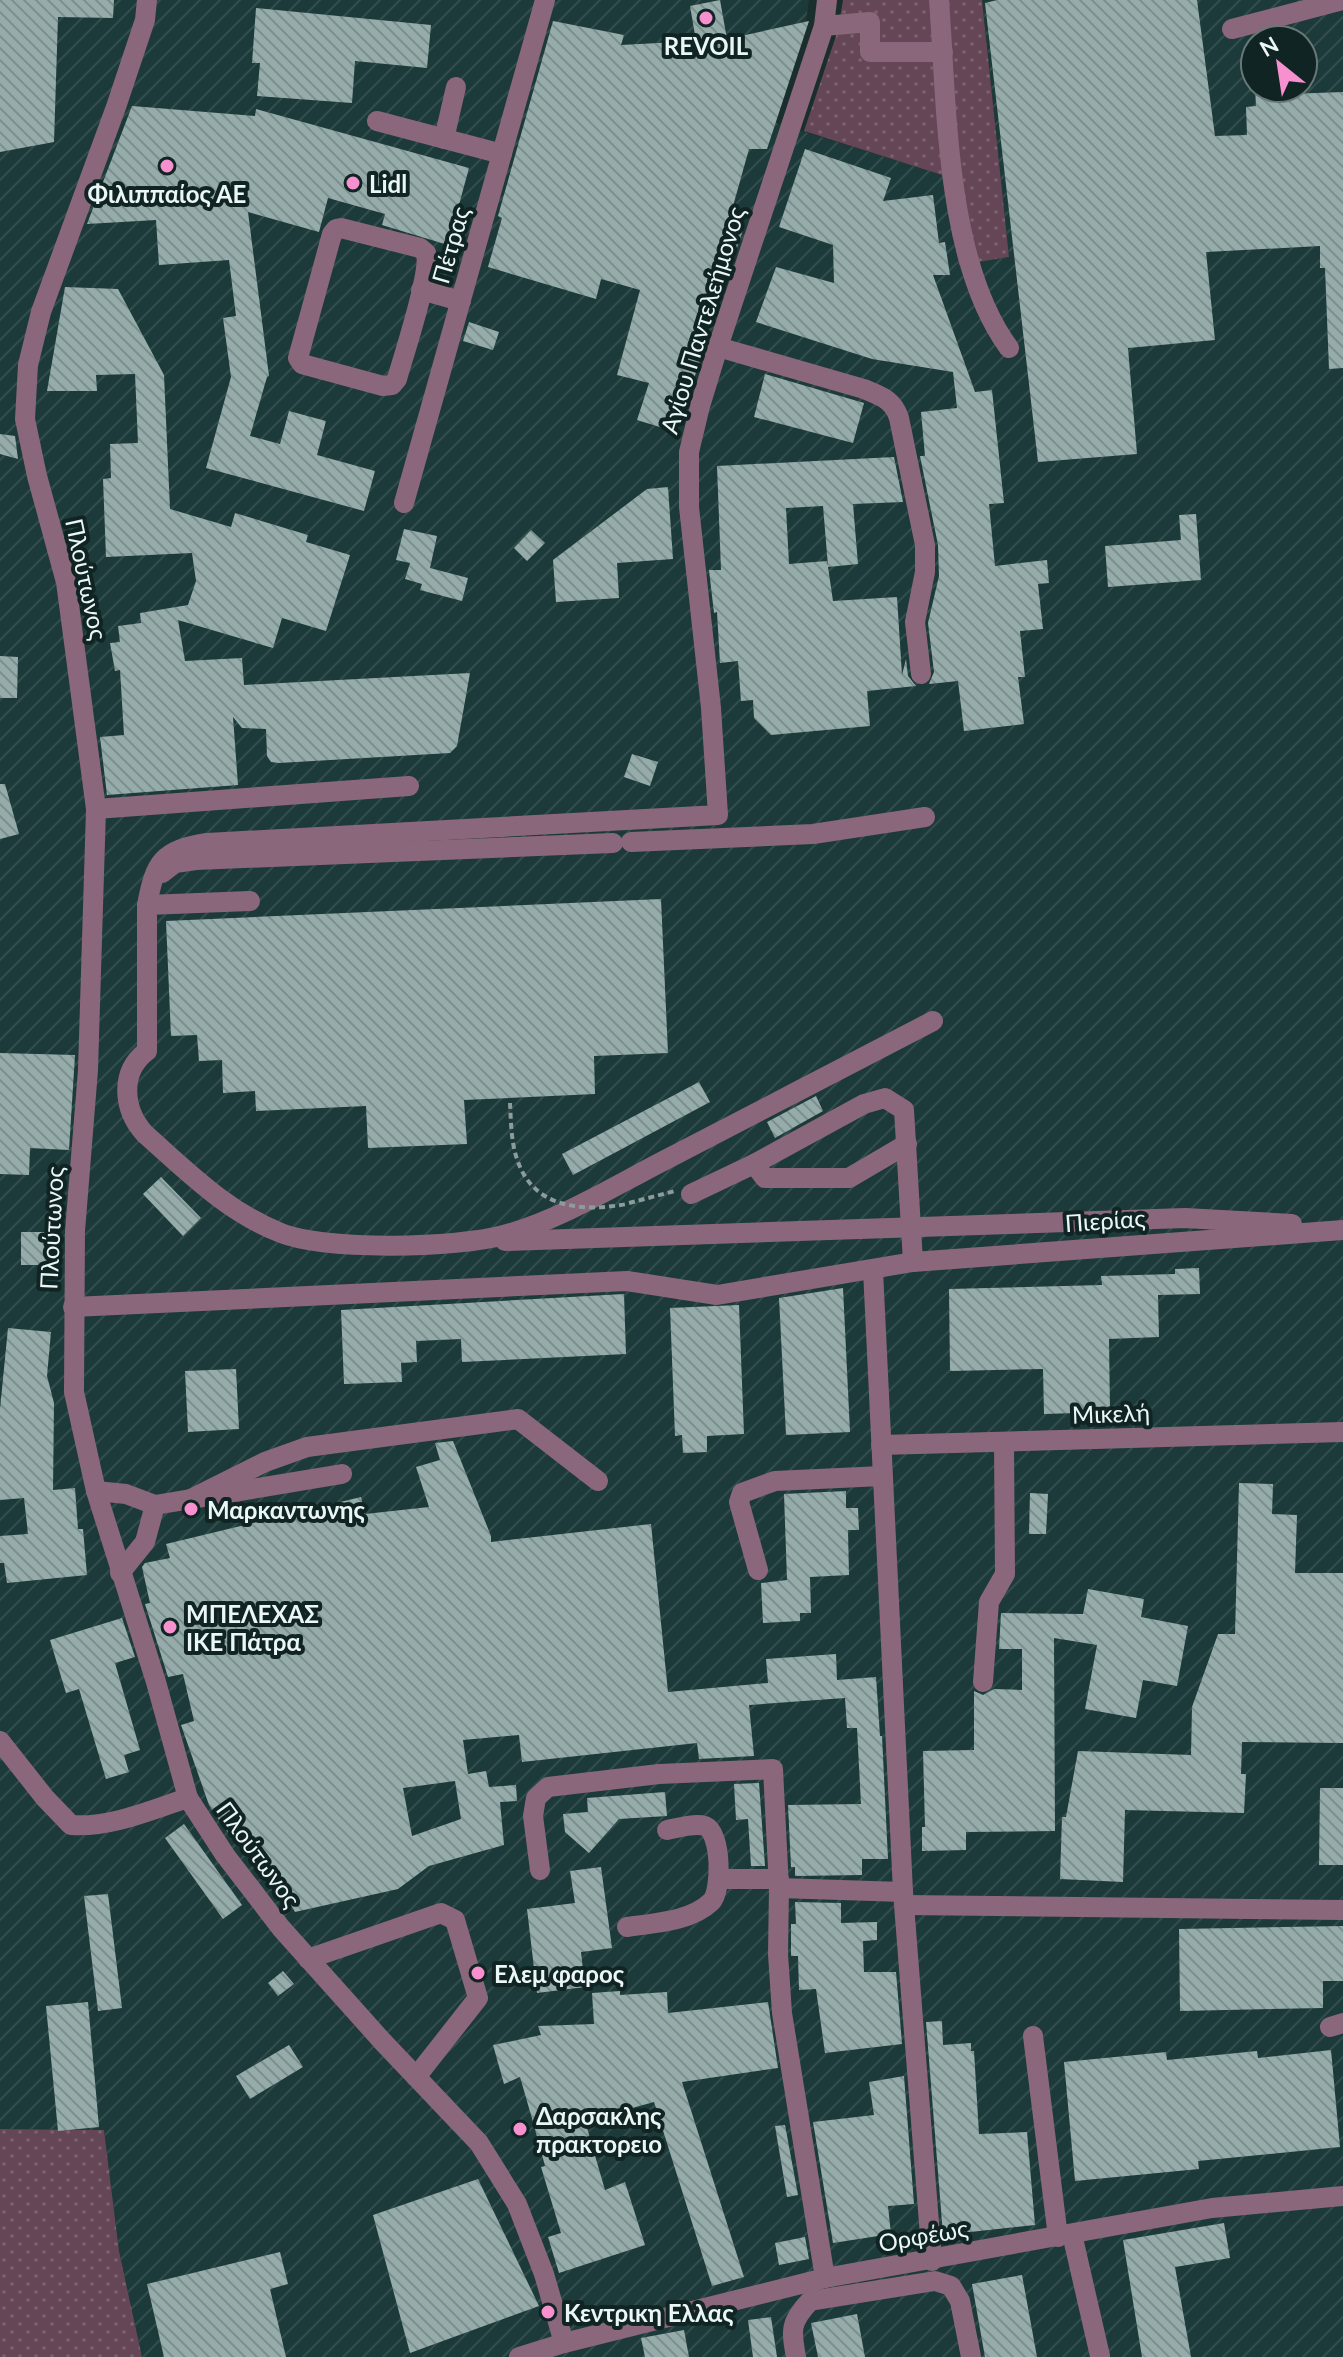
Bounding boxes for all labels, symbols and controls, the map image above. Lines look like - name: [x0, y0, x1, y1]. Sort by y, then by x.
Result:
- marker: REVOIL: [697, 9, 715, 27]
- north arrow: [1239, 24, 1319, 104]
- text: N: [1255, 30, 1283, 62]
- place label: REVOIL: [664, 31, 749, 60]
- marker: Φιλιππαίος ΑΕ: [158, 157, 176, 175]
- place label: Lidl: [369, 169, 407, 198]
- marker: Lidl: [344, 174, 362, 192]
- place label: Φιλιππαίος ΑΕ: [88, 179, 246, 208]
- street label: Πέτρας: [425, 203, 475, 287]
- street label: Αγίου Παντελεήμονος: [654, 203, 750, 437]
- street label: Πλούτωνος: [60, 516, 114, 642]
- street label: Πλούτωνος: [33, 1166, 69, 1290]
- street label: Πιερίας: [1064, 1203, 1146, 1237]
- street label: Μικελή: [1072, 1397, 1150, 1429]
- place label: Μαρκαντωνης: [207, 1495, 365, 1524]
- marker: Μαρκαντωνης: [182, 1500, 200, 1518]
- place label: ΜΠΕΛΕΧΑΣ ΙΚΕ Πάτρα: [186, 1599, 319, 1656]
- marker: ΜΠΕΛΕΧΑΣ ΙΚΕ Πάτρα: [161, 1618, 179, 1636]
- street label: Πλούτωνος: [211, 1796, 307, 1912]
- place label: Ελεμ φαρος: [494, 1959, 625, 1988]
- marker: Ελεμ φαρος: [469, 1964, 487, 1982]
- place label: Δαρσακλης πρακτορειο: [536, 2101, 662, 2158]
- marker: Δαρσακλης πρακτορειο: [511, 2120, 529, 2138]
- street label: Ορφέως: [876, 2213, 970, 2257]
- place label: Κεντρικη Ελλας: [564, 2298, 734, 2327]
- marker: Κεντρικη Ελλας: [539, 2303, 557, 2321]

